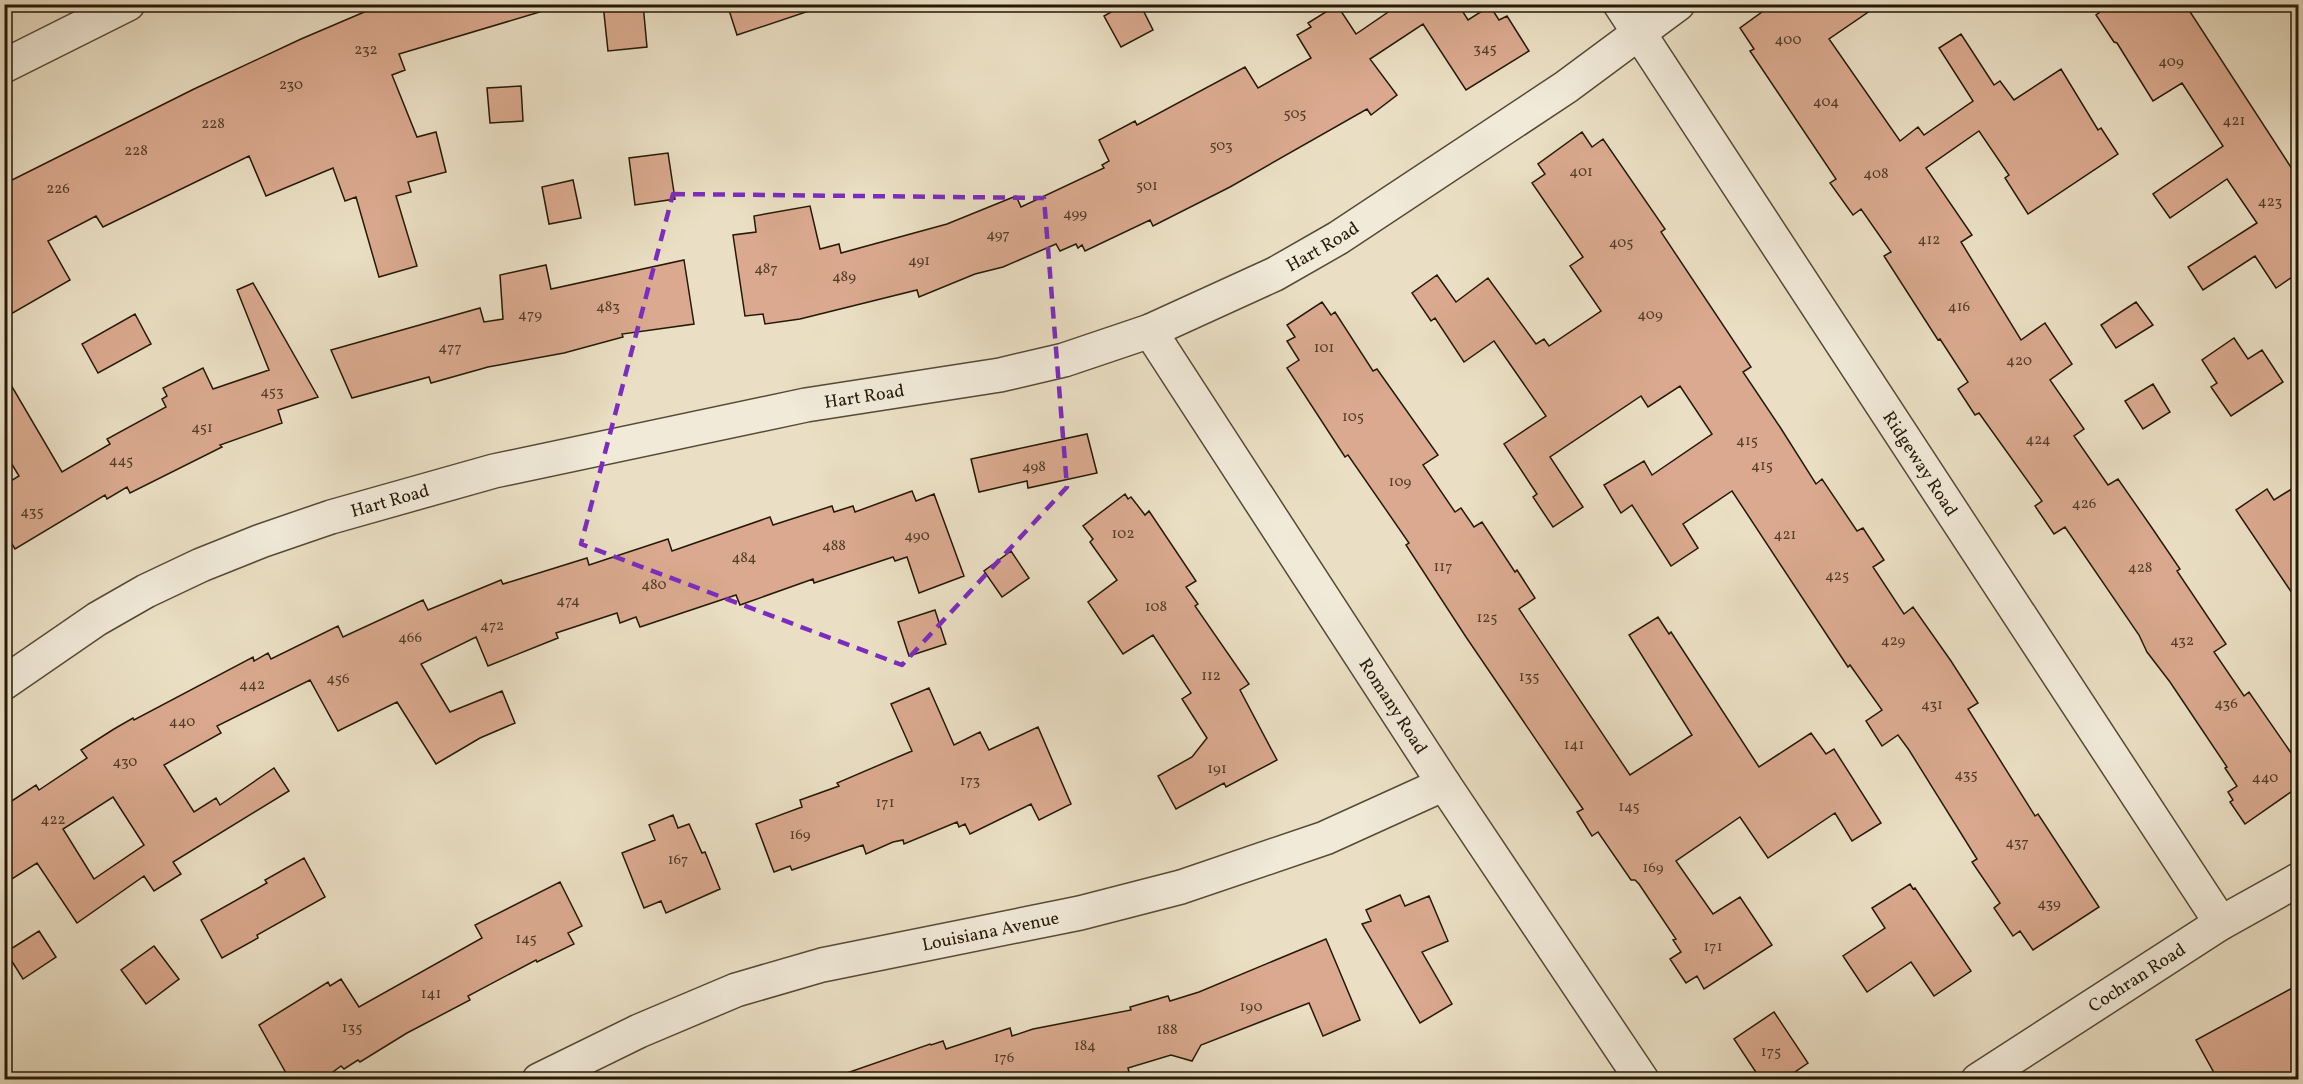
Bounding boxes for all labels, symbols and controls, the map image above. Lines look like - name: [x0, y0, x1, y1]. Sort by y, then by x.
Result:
- house number: 400: [1775, 30, 1802, 51]
- house number: 345: [1473, 39, 1497, 60]
- house number: 232: [354, 40, 378, 61]
- house number: 409: [2158, 52, 2184, 73]
- house number: 230: [279, 75, 303, 96]
- house number: 404: [1813, 92, 1839, 113]
- house number: 505: [1284, 104, 1307, 125]
- house number: 421: [2223, 111, 2245, 132]
- house number: 228: [201, 114, 225, 135]
- house number: 503: [1209, 136, 1233, 157]
- house number: 228: [124, 141, 148, 162]
- house number: 401: [1569, 162, 1593, 183]
- house number: 408: [1863, 164, 1889, 185]
- house number: 501: [1136, 176, 1158, 197]
- house number: 226: [46, 179, 70, 200]
- house number: 423: [2258, 192, 2282, 213]
- house number: 499: [1063, 204, 1087, 225]
- street label: Hart Road: [1282, 216, 1365, 279]
- house number: 497: [986, 225, 1010, 246]
- house number: 412: [1918, 230, 1940, 251]
- house number: 405: [1609, 233, 1633, 254]
- house number: 491: [908, 251, 930, 272]
- house number: 487: [754, 259, 778, 280]
- house number: 489: [832, 267, 856, 288]
- house number: 483: [596, 297, 620, 318]
- house number: 416: [1948, 297, 1970, 318]
- house number: 479: [518, 305, 542, 326]
- house number: 409: [1637, 305, 1663, 326]
- house number: 477: [438, 338, 462, 359]
- house number: 101: [1314, 338, 1334, 359]
- house number: 420: [2006, 351, 2032, 372]
- street label: Hart Road: [823, 379, 906, 416]
- house number: 453: [260, 382, 284, 403]
- house number: 105: [1342, 407, 1364, 428]
- street label: Ridgeway Road: [1876, 407, 1963, 522]
- house number: 451: [191, 418, 213, 439]
- house number: 424: [2025, 430, 2051, 451]
- house number: 415: [1736, 431, 1758, 452]
- house number: 445: [109, 451, 133, 472]
- house number: 415: [1751, 456, 1773, 477]
- house number: 498: [1022, 457, 1046, 478]
- house number: 109: [1389, 472, 1412, 493]
- street label: Hart Road: [348, 479, 433, 525]
- house number: 426: [2072, 494, 2096, 515]
- house number: 435: [20, 502, 44, 523]
- house number: 102: [1112, 524, 1134, 545]
- house number: 421: [1774, 525, 1796, 546]
- house number: 490: [904, 526, 930, 547]
- house number: 488: [822, 536, 846, 557]
- house number: 484: [732, 548, 756, 569]
- house number: 117: [1434, 557, 1452, 578]
- house number: 428: [2128, 558, 2152, 579]
- house number: 425: [1825, 566, 1849, 587]
- house number: 480: [641, 575, 667, 596]
- house number: 474: [556, 591, 580, 612]
- house number: 108: [1145, 597, 1167, 618]
- house number: 125: [1476, 608, 1498, 629]
- house number: 472: [480, 616, 504, 637]
- house number: 466: [398, 628, 422, 649]
- house number: 429: [1881, 631, 1906, 652]
- house number: 432: [2170, 631, 2194, 652]
- street label: Romany Road: [1352, 654, 1433, 760]
- house number: 112: [1201, 666, 1221, 687]
- house number: 135: [1519, 667, 1539, 688]
- house number: 456: [326, 669, 350, 690]
- house number: 442: [239, 675, 265, 696]
- house number: 436: [2214, 694, 2238, 715]
- house number: 431: [1921, 695, 1943, 716]
- house number: 440: [169, 712, 195, 733]
- house number: 141: [1564, 735, 1584, 756]
- house number: 430: [113, 752, 137, 773]
- house number: 191: [1207, 759, 1227, 780]
- house number: 435: [1954, 765, 1978, 786]
- house number: 440: [2252, 768, 2278, 789]
- house number: 173: [960, 771, 980, 792]
- house number: 171: [876, 793, 894, 814]
- house number: 145: [1618, 797, 1640, 818]
- house number: 422: [40, 810, 66, 831]
- house number: 169: [789, 825, 811, 846]
- house number: 437: [2005, 833, 2029, 854]
- house number: 167: [668, 850, 688, 871]
- house number: 169: [1642, 858, 1664, 879]
- house number: 439: [2037, 894, 2061, 915]
- street label: Louisiana Avenue: [920, 906, 1062, 959]
- house number: 145: [515, 929, 537, 950]
- house number: 171: [1704, 937, 1722, 958]
- street label: Cochran Road: [2084, 938, 2191, 1019]
- house number: 141: [421, 984, 441, 1005]
- house number: 190: [1240, 997, 1262, 1018]
- house number: 135: [342, 1018, 362, 1039]
- house number: 188: [1156, 1020, 1178, 1041]
- house number: 184: [1074, 1036, 1096, 1057]
- house number: 175: [1761, 1042, 1781, 1063]
- house number: 176: [994, 1048, 1014, 1069]

